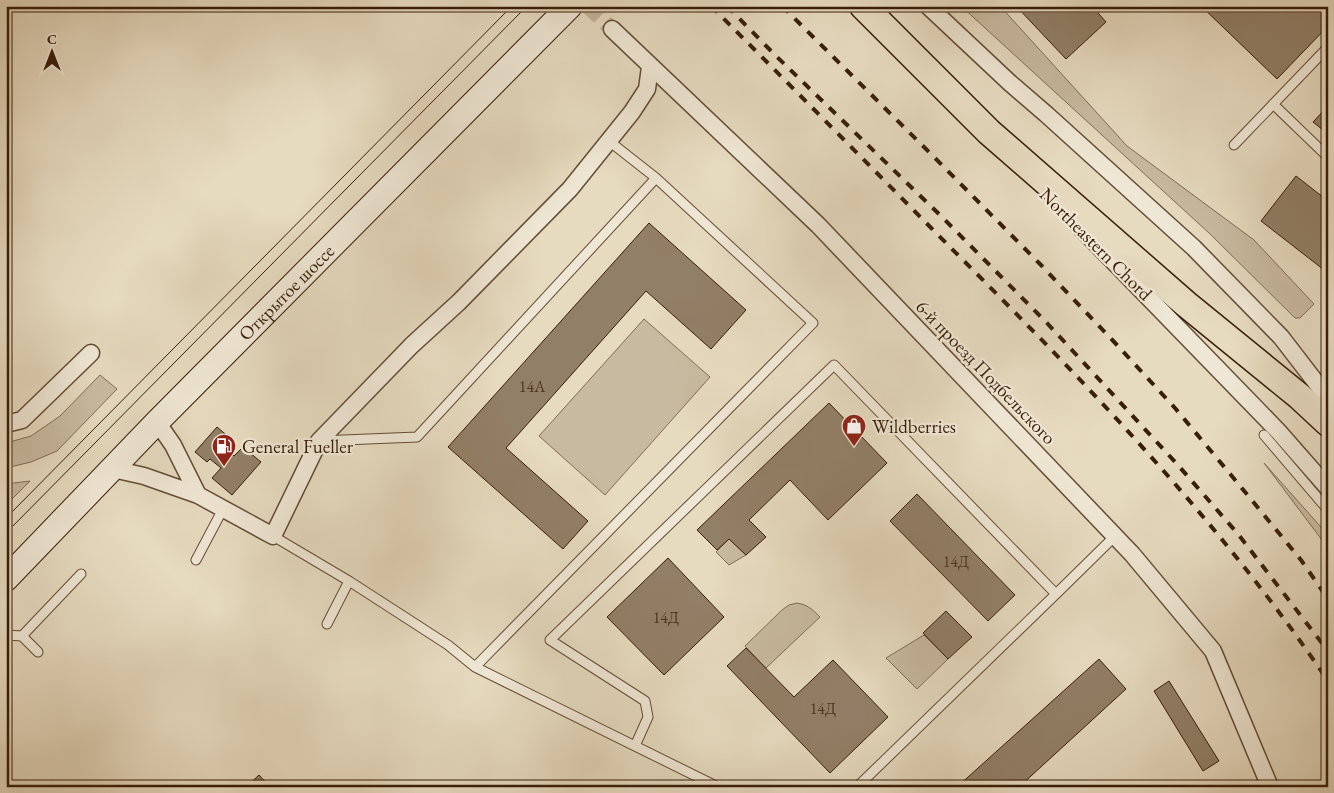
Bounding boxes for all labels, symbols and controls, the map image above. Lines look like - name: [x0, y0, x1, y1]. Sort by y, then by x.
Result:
- north arrow: [28, 28, 78, 78]
- text: С: [47, 30, 57, 48]
- street label: Northeastern Chord: [1034, 182, 1158, 306]
- street label: Открытое шоссе: [233, 238, 339, 346]
- street label: 6-й проезд Подбельского: [910, 294, 1062, 450]
- house number: 14А: [519, 376, 546, 397]
- shop icon: Wildberries: [841, 413, 867, 447]
- place label: Wildberries: [872, 414, 956, 439]
- fuel station icon: General Fueller: [211, 433, 237, 467]
- place label: General Fueller: [242, 434, 354, 459]
- house number: 14Д: [943, 551, 969, 572]
- house number: 14Д: [653, 607, 679, 628]
- house number: 14Д: [810, 698, 836, 719]

